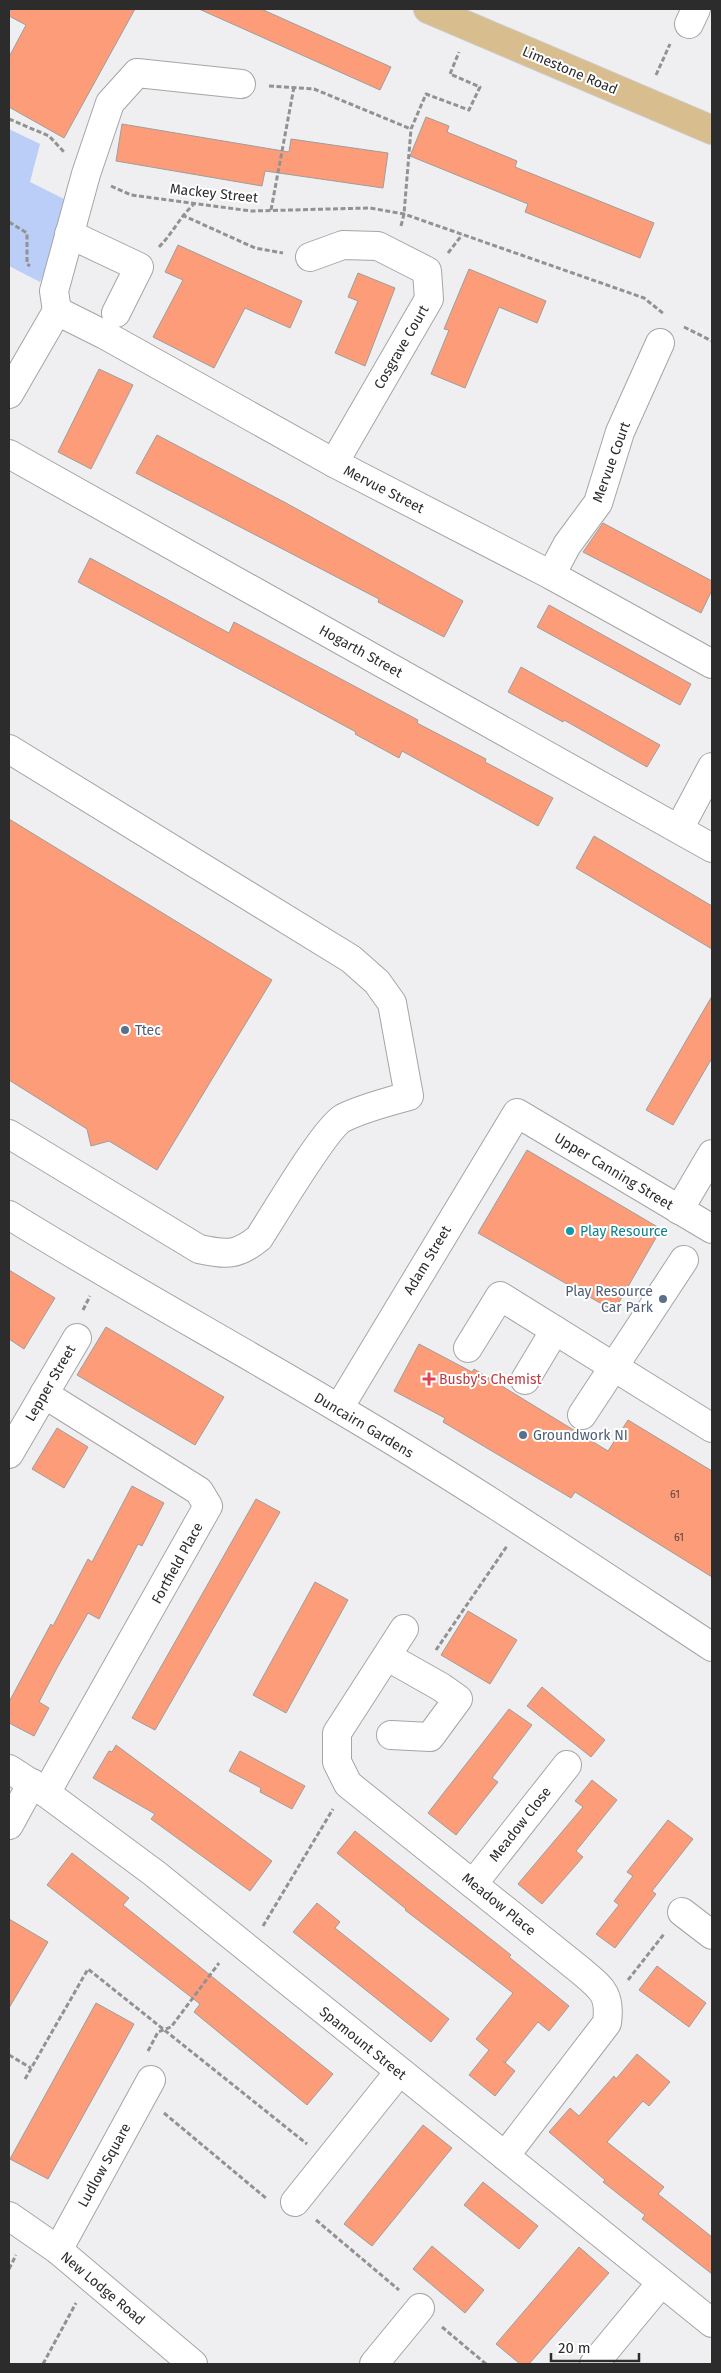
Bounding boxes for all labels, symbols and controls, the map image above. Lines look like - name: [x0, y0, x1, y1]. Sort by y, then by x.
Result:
- street label: Limestone Road: [520, 43, 620, 98]
- street label: Mackey Street: [169, 180, 260, 207]
- street label: Cosgrave Court: [370, 301, 433, 392]
- street label: Mervue Court: [589, 419, 634, 505]
- street label: Mervue Street: [341, 462, 428, 517]
- street label: Hogarth Street: [316, 622, 406, 682]
- place label: Ttec: [135, 1022, 161, 1039]
- marker: Ttec: [119, 1024, 131, 1036]
- street label: Upper Canning Street: [551, 1129, 677, 1214]
- street label: Adam Street: [400, 1222, 455, 1298]
- place label: Play Resource: [580, 1223, 668, 1240]
- marker: Play Resource: [564, 1225, 576, 1237]
- place label: Play Resource Car Park: [565, 1283, 654, 1316]
- marker: Play Resource Car Park: [657, 1293, 669, 1305]
- street label: Lepper Street: [22, 1341, 80, 1425]
- place label: Busby's Chemist: [439, 1371, 543, 1388]
- marker: Busby's Chemist: [423, 1373, 435, 1385]
- street label: Duncairn Gardens: [311, 1389, 417, 1462]
- place label: Groundwork NI: [533, 1427, 628, 1444]
- marker: Groundwork NI: [517, 1429, 529, 1441]
- house number: 61: [670, 1488, 680, 1501]
- street label: Fortfield Place: [148, 1520, 207, 1607]
- house number: 61: [674, 1531, 684, 1544]
- street label: Meadow Close: [486, 1783, 555, 1865]
- street label: Meadow Place: [458, 1869, 539, 1939]
- street label: Spamount Street: [316, 2003, 410, 2084]
- street label: Ludlow Square: [74, 2120, 135, 2210]
- street label: New Lodge Road: [57, 2248, 148, 2329]
- scale bar: [551, 2330, 638, 2362]
- text: 20 m: [558, 2339, 591, 2357]

